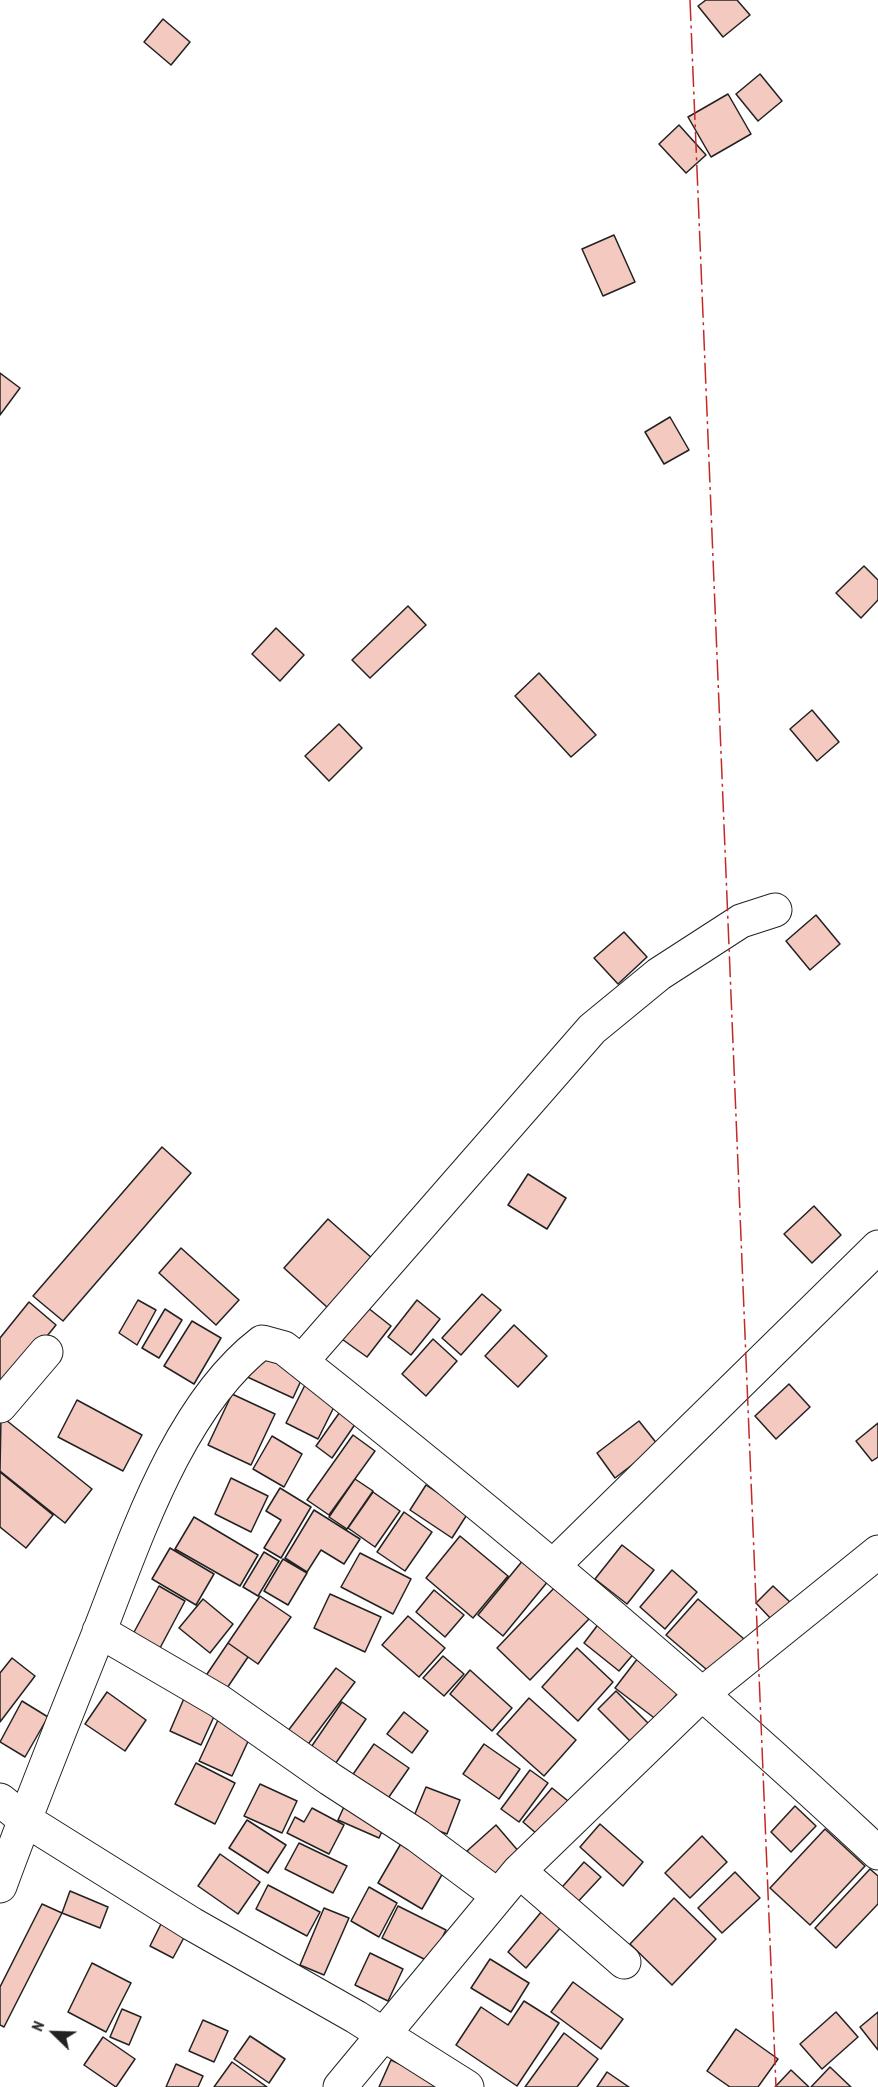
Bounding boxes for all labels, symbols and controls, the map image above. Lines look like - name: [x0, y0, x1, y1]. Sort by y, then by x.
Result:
- north arrow: [24, 2003, 84, 2063]
- text: N: [27, 2018, 48, 2034]

